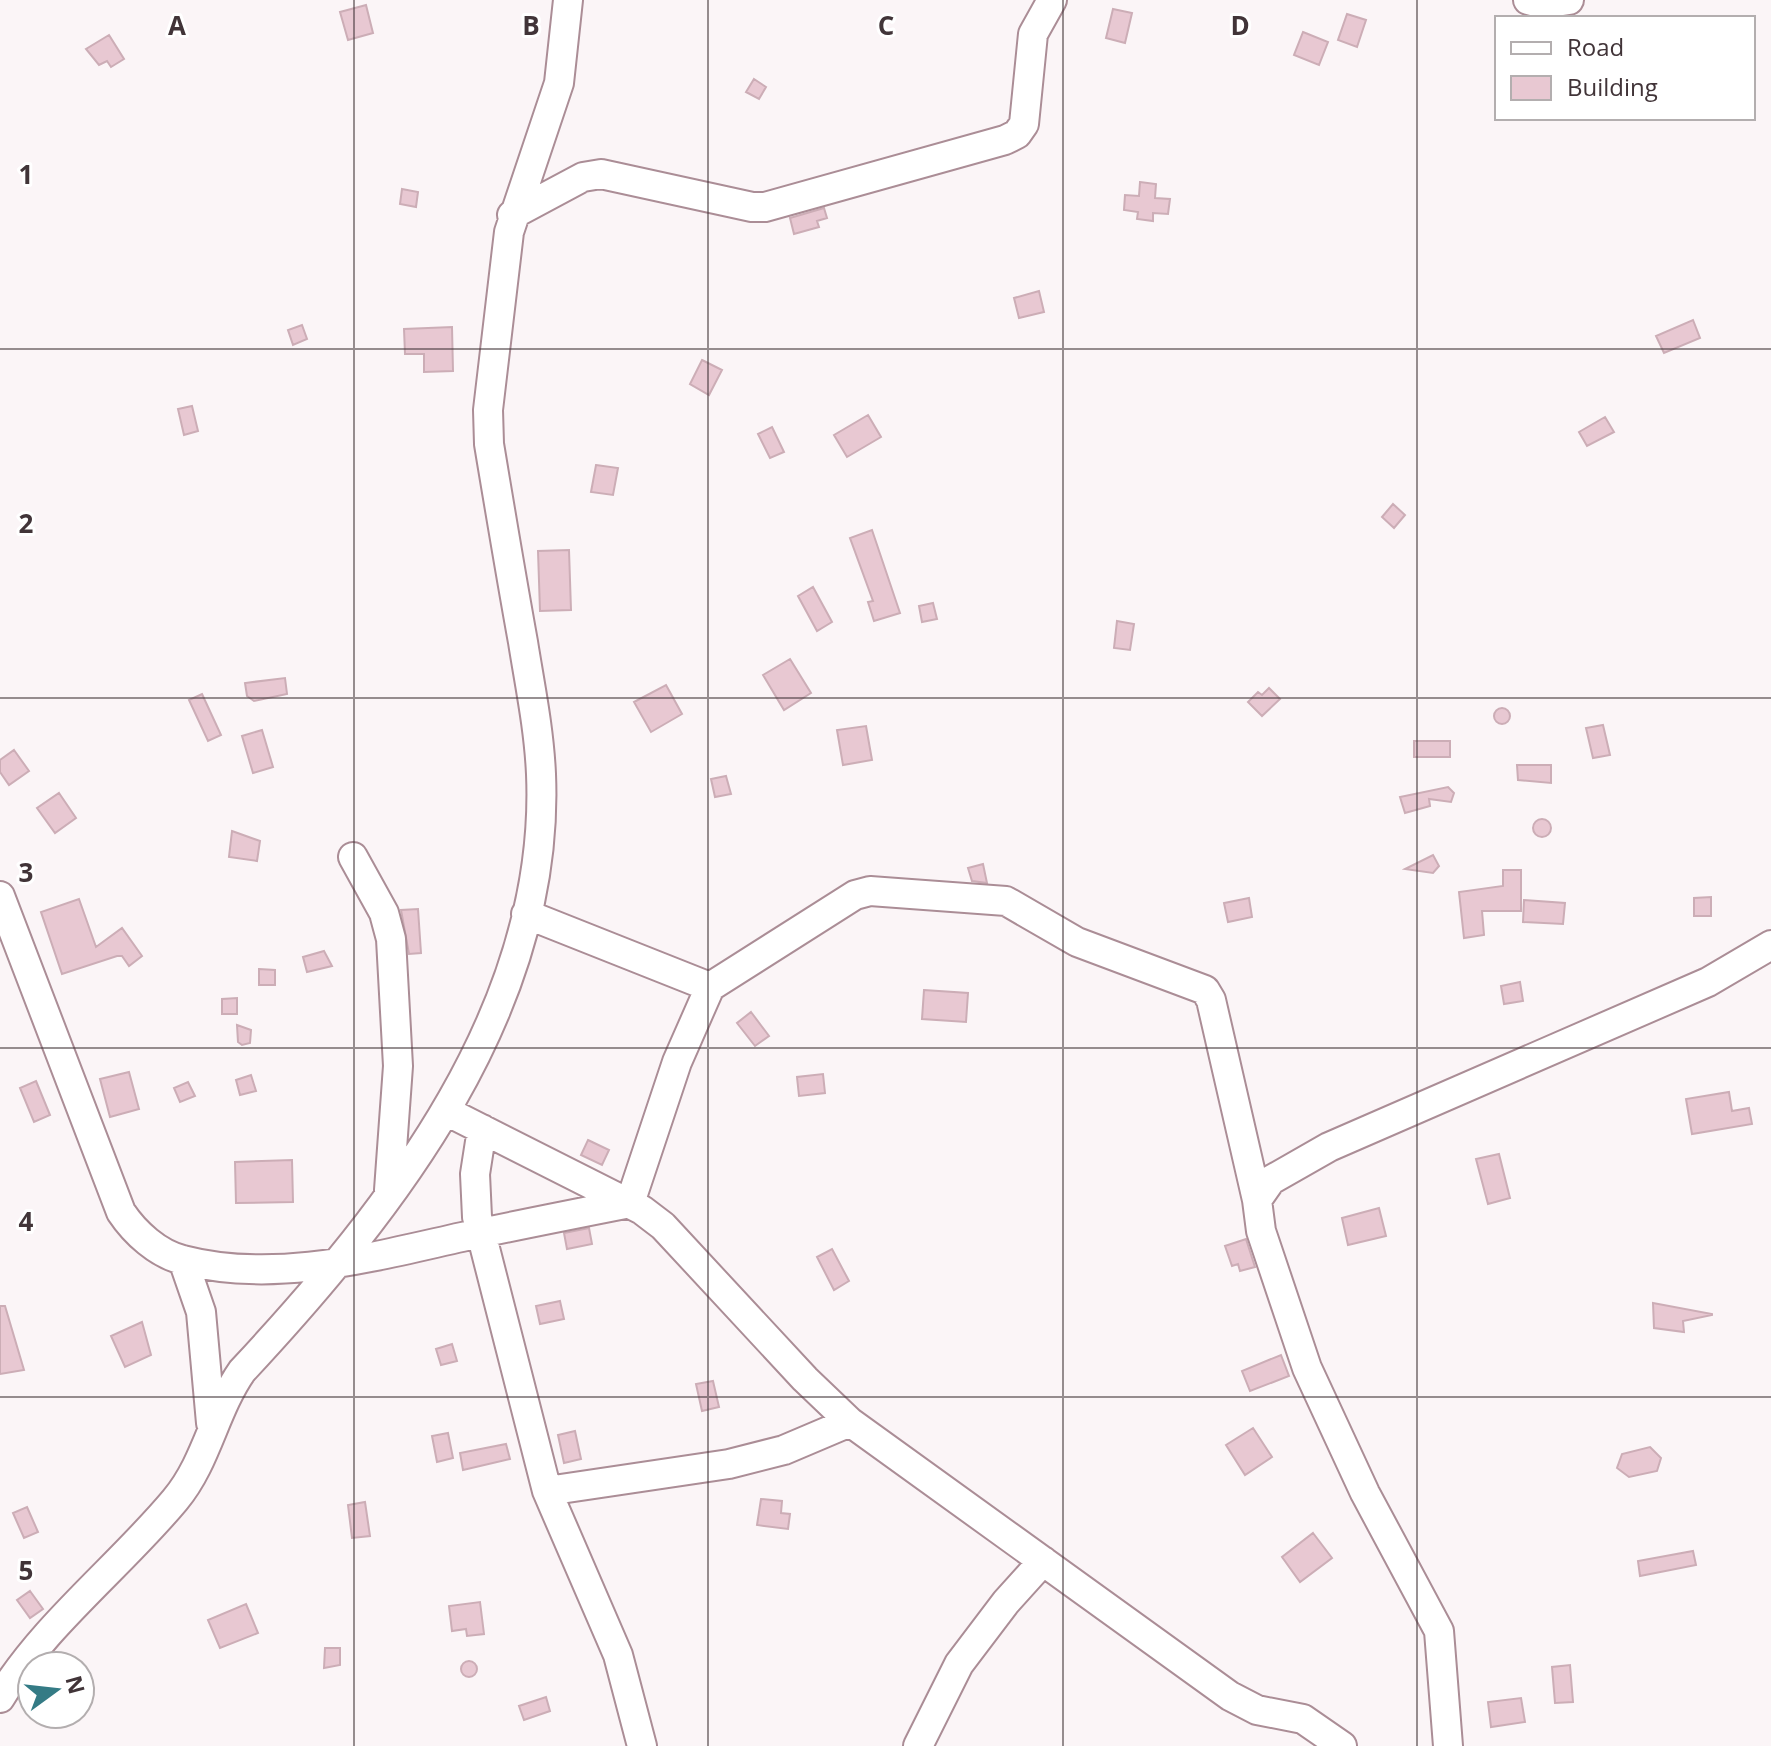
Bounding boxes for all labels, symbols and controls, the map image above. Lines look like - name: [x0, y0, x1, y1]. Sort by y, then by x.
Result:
- text: A: [168, 7, 186, 43]
- text: B: [522, 7, 540, 43]
- text: C: [878, 7, 894, 43]
- text: D: [1230, 7, 1250, 43]
- legend: [1495, 16, 1755, 120]
- text: Road: [1567, 30, 1624, 63]
- text: Building: [1567, 70, 1658, 103]
- text: 1: [19, 156, 33, 192]
- text: 2: [19, 505, 34, 541]
- text: 3: [19, 854, 33, 890]
- text: 4: [19, 1203, 34, 1239]
- text: 5: [19, 1552, 33, 1588]
- north arrow: [16, 1650, 96, 1730]
- text: N: [59, 1672, 93, 1697]

